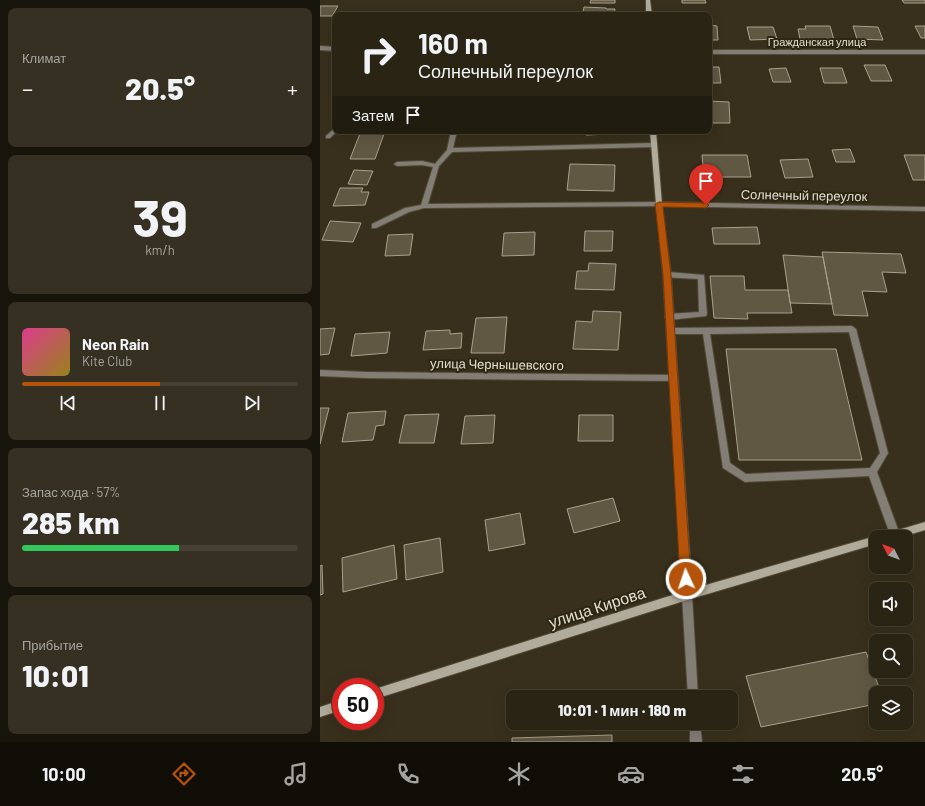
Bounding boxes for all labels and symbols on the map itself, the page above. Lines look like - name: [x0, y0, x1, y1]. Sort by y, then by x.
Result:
- street label: Гражданская улица: [768, 35, 867, 48]
- pin: [689, 164, 723, 205]
- street label: Солнечный переулок: [741, 186, 868, 204]
- street label: улица Чернышевского: [430, 355, 564, 373]
- north arrow: [869, 530, 913, 574]
- position arrow: [665, 558, 707, 600]
- street label: улица Кирова: [546, 582, 648, 631]
- speed limit sign: 50: [332, 678, 384, 730]

